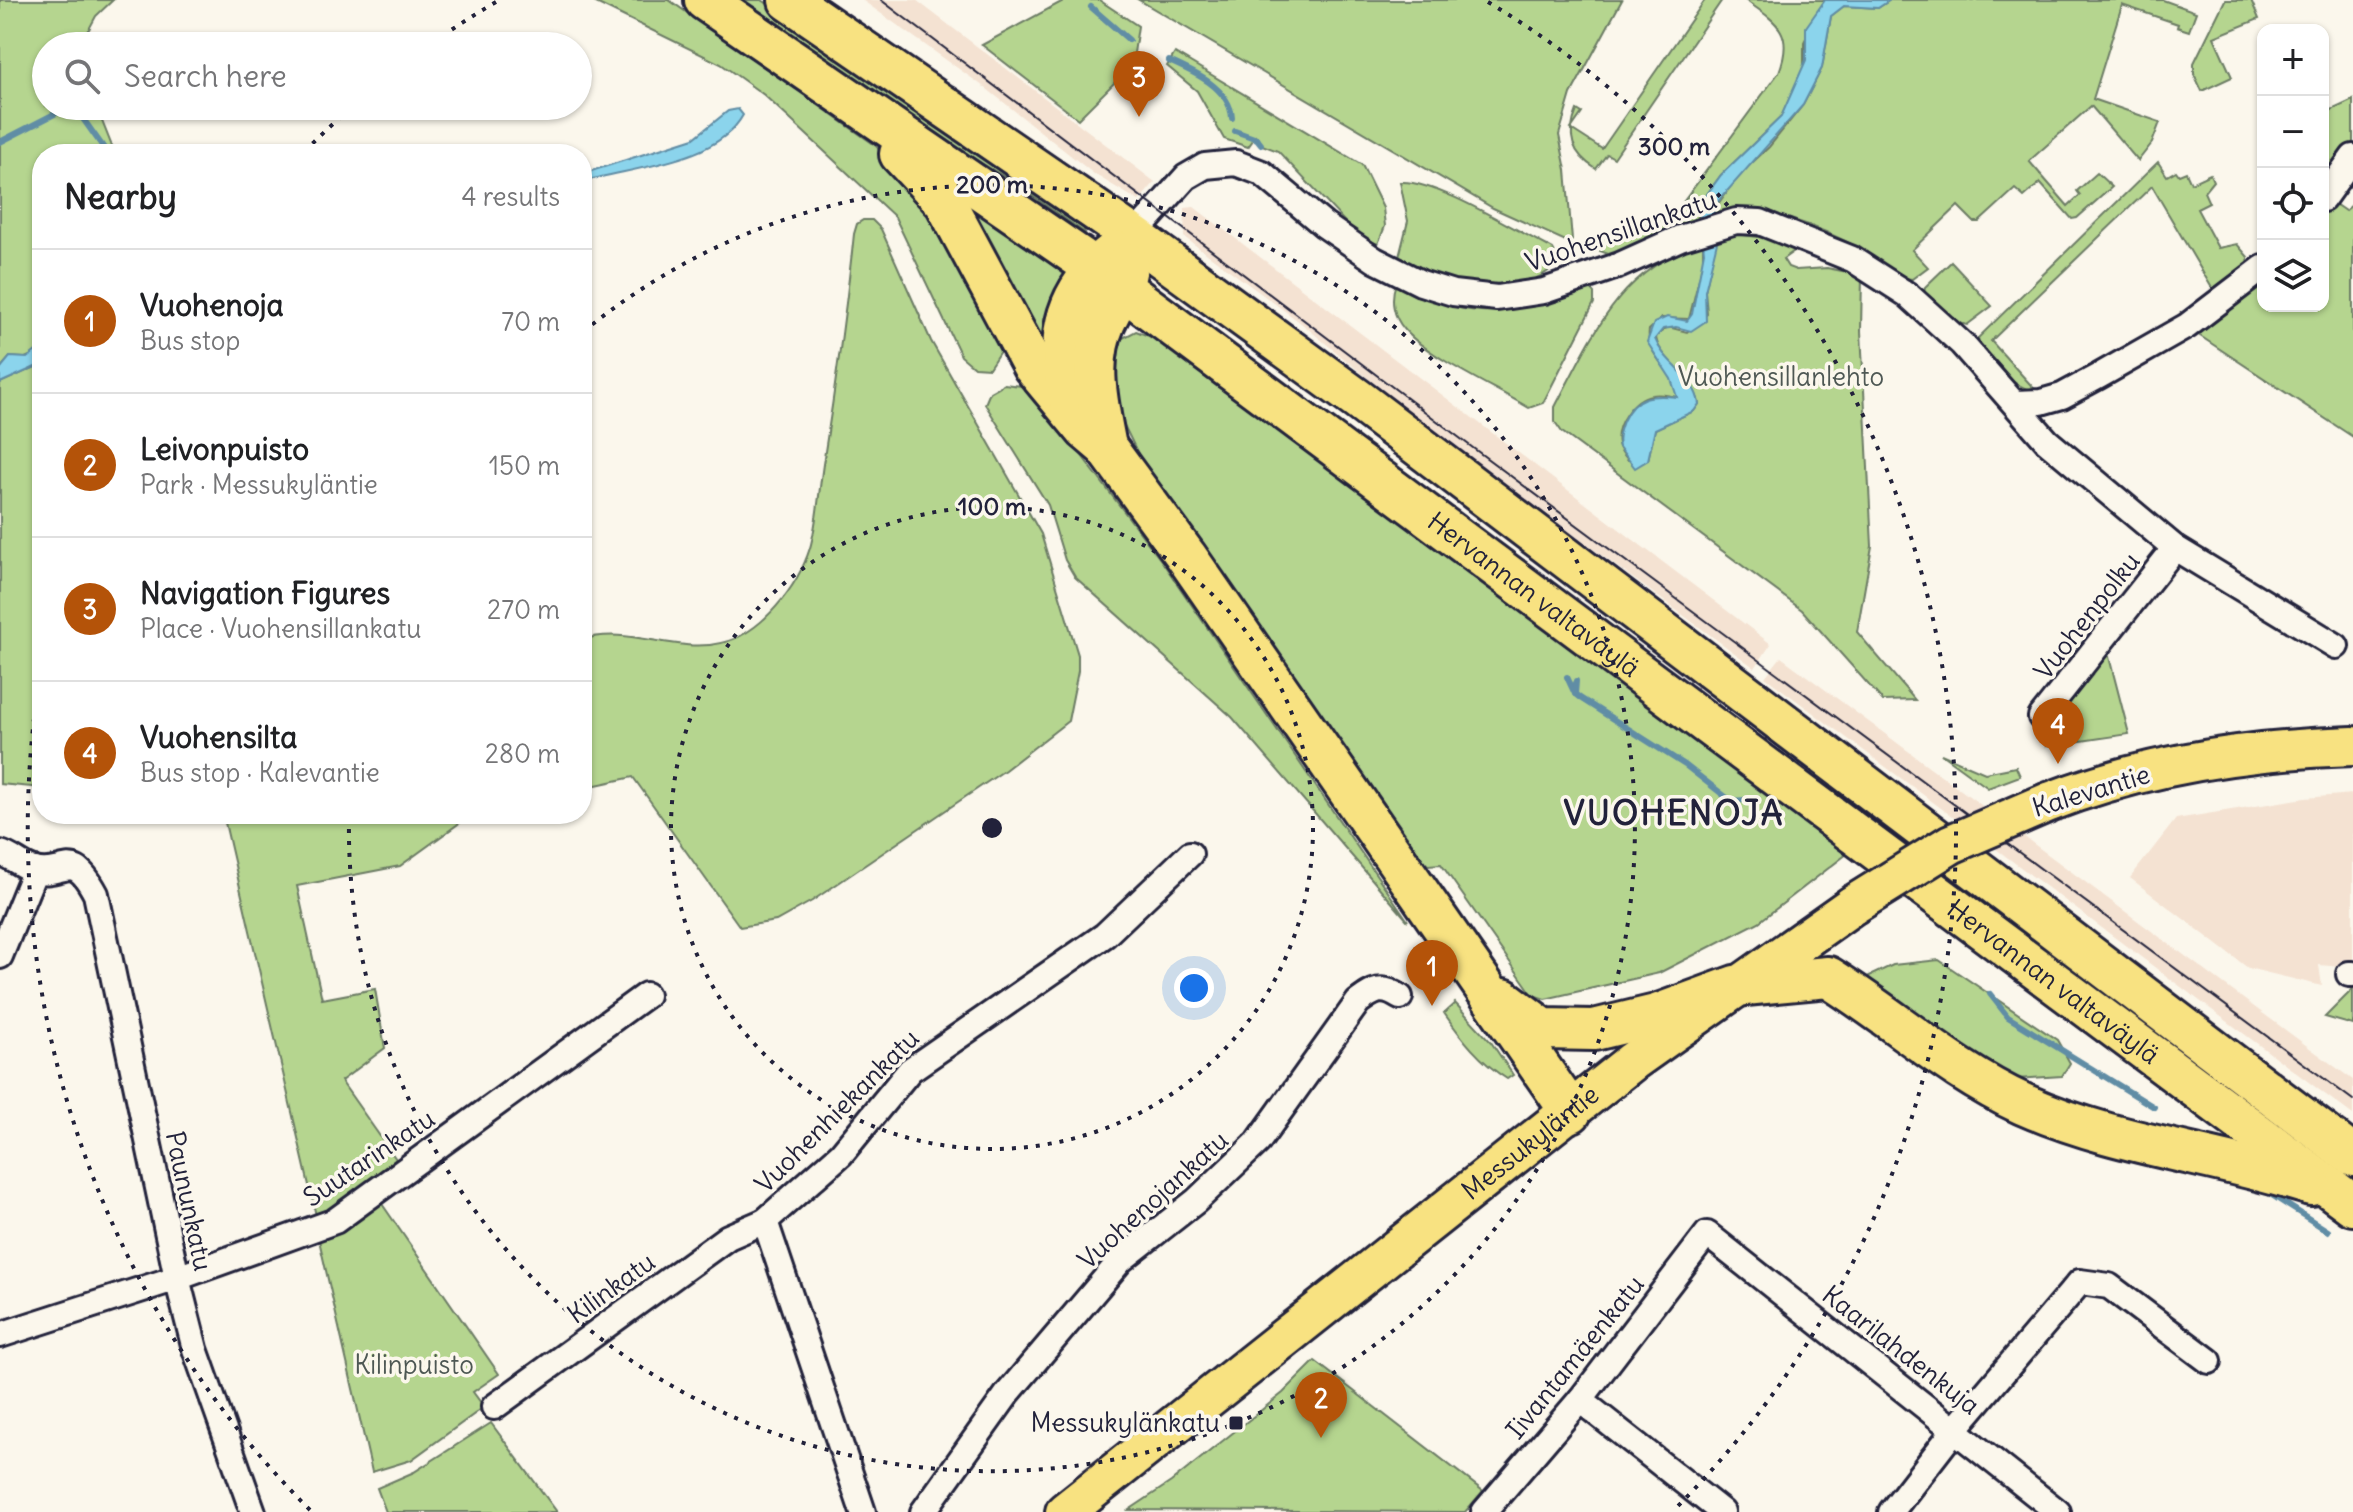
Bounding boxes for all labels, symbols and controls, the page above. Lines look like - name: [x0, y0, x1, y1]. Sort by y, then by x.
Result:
- map controls: [2257, 24, 2329, 312]
- button: +: [2257, 24, 2329, 96]
- search box: [32, 32, 592, 120]
- pin: 3: [1113, 51, 1165, 117]
- icon: search: [60, 54, 104, 98]
- text: Search here: [124, 57, 287, 95]
- button: −: [2257, 96, 2329, 168]
- text: 300 m: [1638, 131, 1710, 161]
- button: locate: [2257, 168, 2329, 240]
- text: 200 m: [956, 169, 1028, 199]
- text: Nearby: [64, 175, 177, 218]
- text: 4 results: [462, 180, 560, 213]
- street label: Vuohensillankatu: [1521, 182, 1721, 279]
- button: layers: [2257, 240, 2329, 312]
- text: Vuohenoja: [140, 286, 284, 324]
- text: 1: [85, 305, 95, 338]
- text: 70 m: [501, 305, 560, 338]
- text: Bus stop: [140, 324, 240, 357]
- park label: Vuohensillanlehto: [1678, 360, 1884, 393]
- text: Leivonpuisto: [140, 430, 309, 468]
- text: 2: [83, 449, 97, 482]
- text: 150 m: [489, 449, 560, 482]
- text: Park · Messukyläntie: [140, 468, 378, 501]
- text: 100 m: [958, 491, 1026, 521]
- street label: Hervannan valtaväylä: [1421, 504, 1646, 684]
- street label: Vuohenpolku: [2027, 545, 2147, 686]
- text: Navigation Figures: [140, 574, 390, 612]
- text: 3: [83, 593, 97, 626]
- text: 270 m: [487, 593, 560, 626]
- text: Place · Vuohensillankatu: [140, 612, 421, 645]
- pin: 4: [2032, 698, 2084, 764]
- text: Vuohensilta: [140, 718, 297, 756]
- text: 4: [82, 737, 98, 770]
- text: 280 m: [485, 737, 560, 770]
- text: Bus stop · Kalevantie: [140, 756, 380, 789]
- street label: Kalevantie: [2028, 757, 2154, 824]
- district label: VUOHENOJA: [1563, 791, 1785, 834]
- centre of rings: [978, 814, 1006, 842]
- street label: Hervannan valtaväylä: [1941, 892, 2166, 1071]
- pin: 1: [1406, 940, 1458, 1006]
- your location: [1174, 968, 1214, 1008]
- street label: Vuohenhiekankatu: [748, 1022, 926, 1200]
- street label: Messukyläntie: [1455, 1078, 1605, 1207]
- street label: Suutarinkatu: [297, 1101, 441, 1214]
- street label: Vuohenojankatu: [1071, 1123, 1235, 1276]
- street label: Paununkatu: [159, 1128, 220, 1274]
- street label: Kilinkatu: [560, 1245, 661, 1330]
- street label: Iivantamäenkatu: [1498, 1268, 1651, 1445]
- street label: Kaarilahdenkuja: [1816, 1278, 1987, 1421]
- park label: Kilinpuisto: [354, 1348, 474, 1381]
- pin: 2: [1295, 1372, 1347, 1438]
- place label: Messukylänkatu: [1031, 1406, 1220, 1439]
- marker: Messukylänkatu: [1227, 1414, 1245, 1432]

